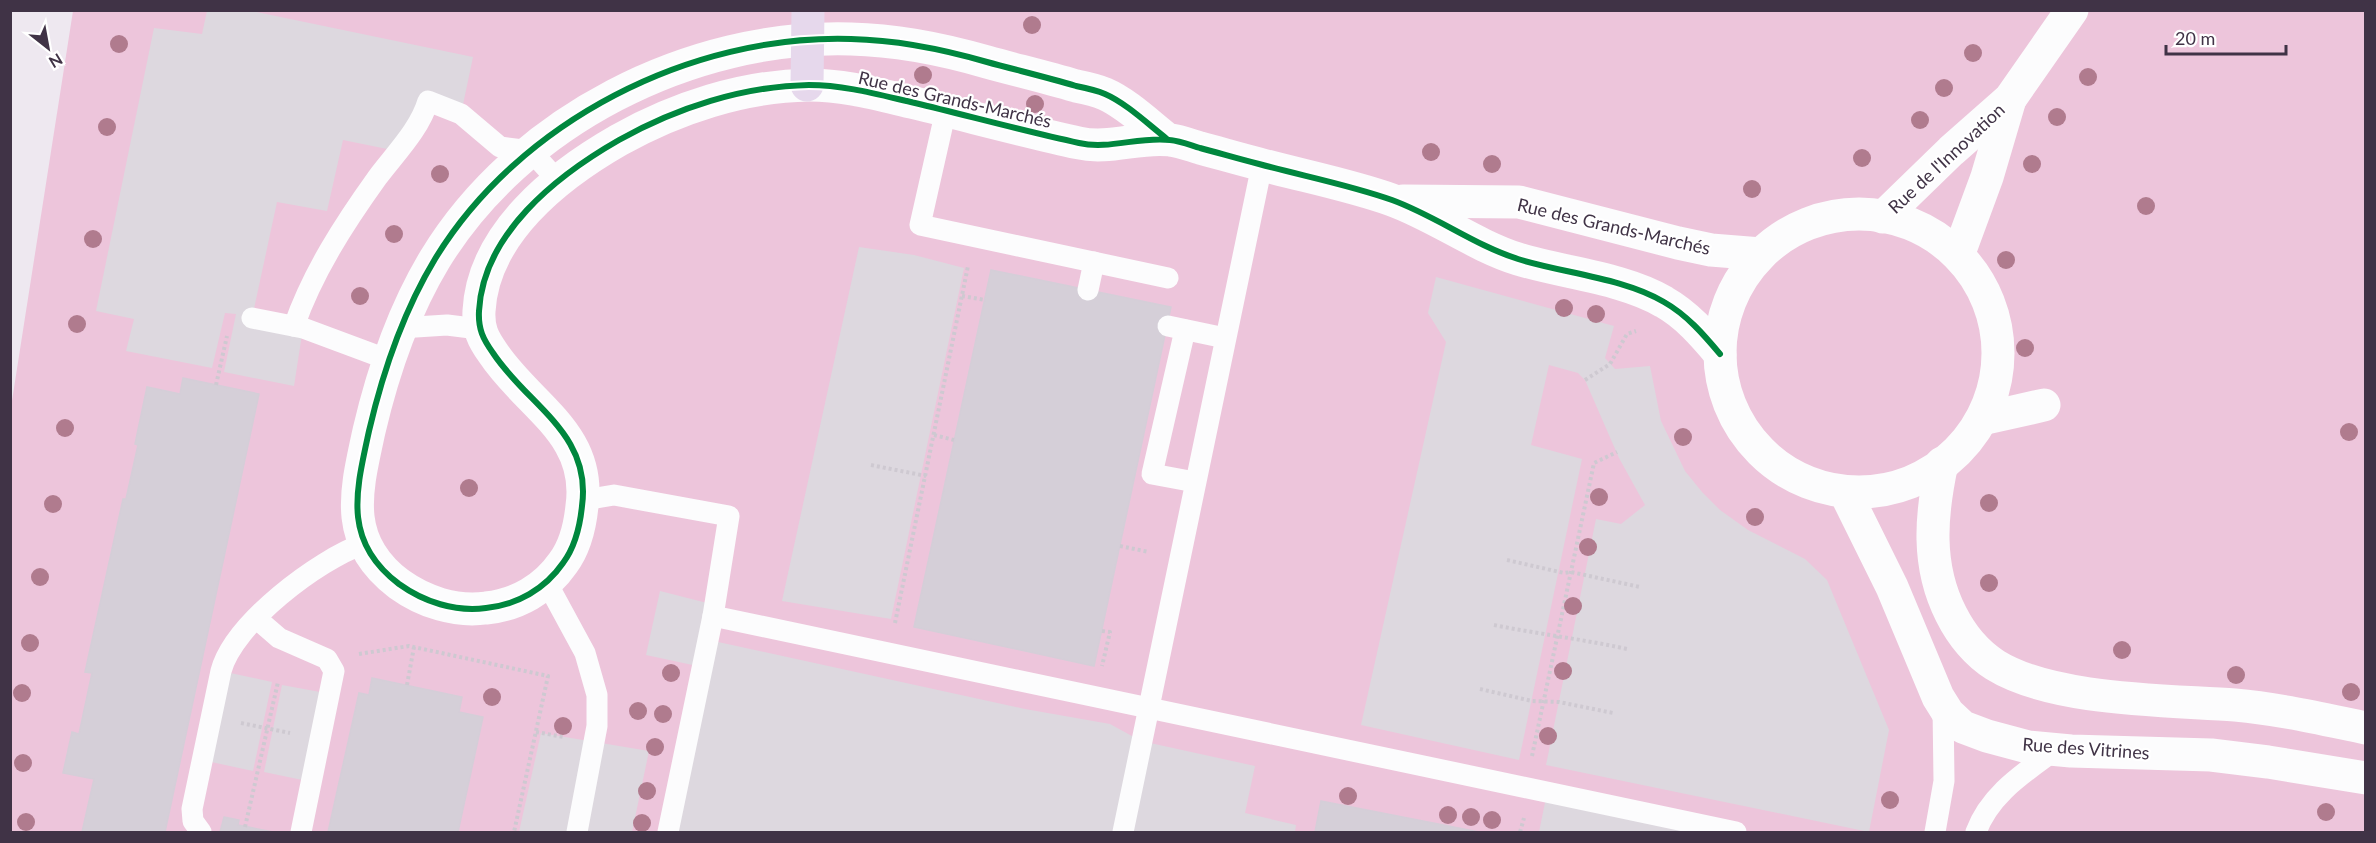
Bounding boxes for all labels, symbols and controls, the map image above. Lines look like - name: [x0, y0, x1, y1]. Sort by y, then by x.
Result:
- north arrow: [18, 18, 78, 78]
- scale bar: [2166, 18, 2286, 56]
- text: 20 m: [2175, 27, 2215, 49]
- text: N: [46, 50, 66, 73]
- street label: Rue des Grands-Marchés: [856, 66, 1054, 132]
- street label: Rue de l'Innovation: [1883, 98, 2009, 218]
- street label: Rue des Grands-Marchés: [1515, 193, 1713, 259]
- street label: Rue des Vitrines: [2022, 733, 2151, 763]

